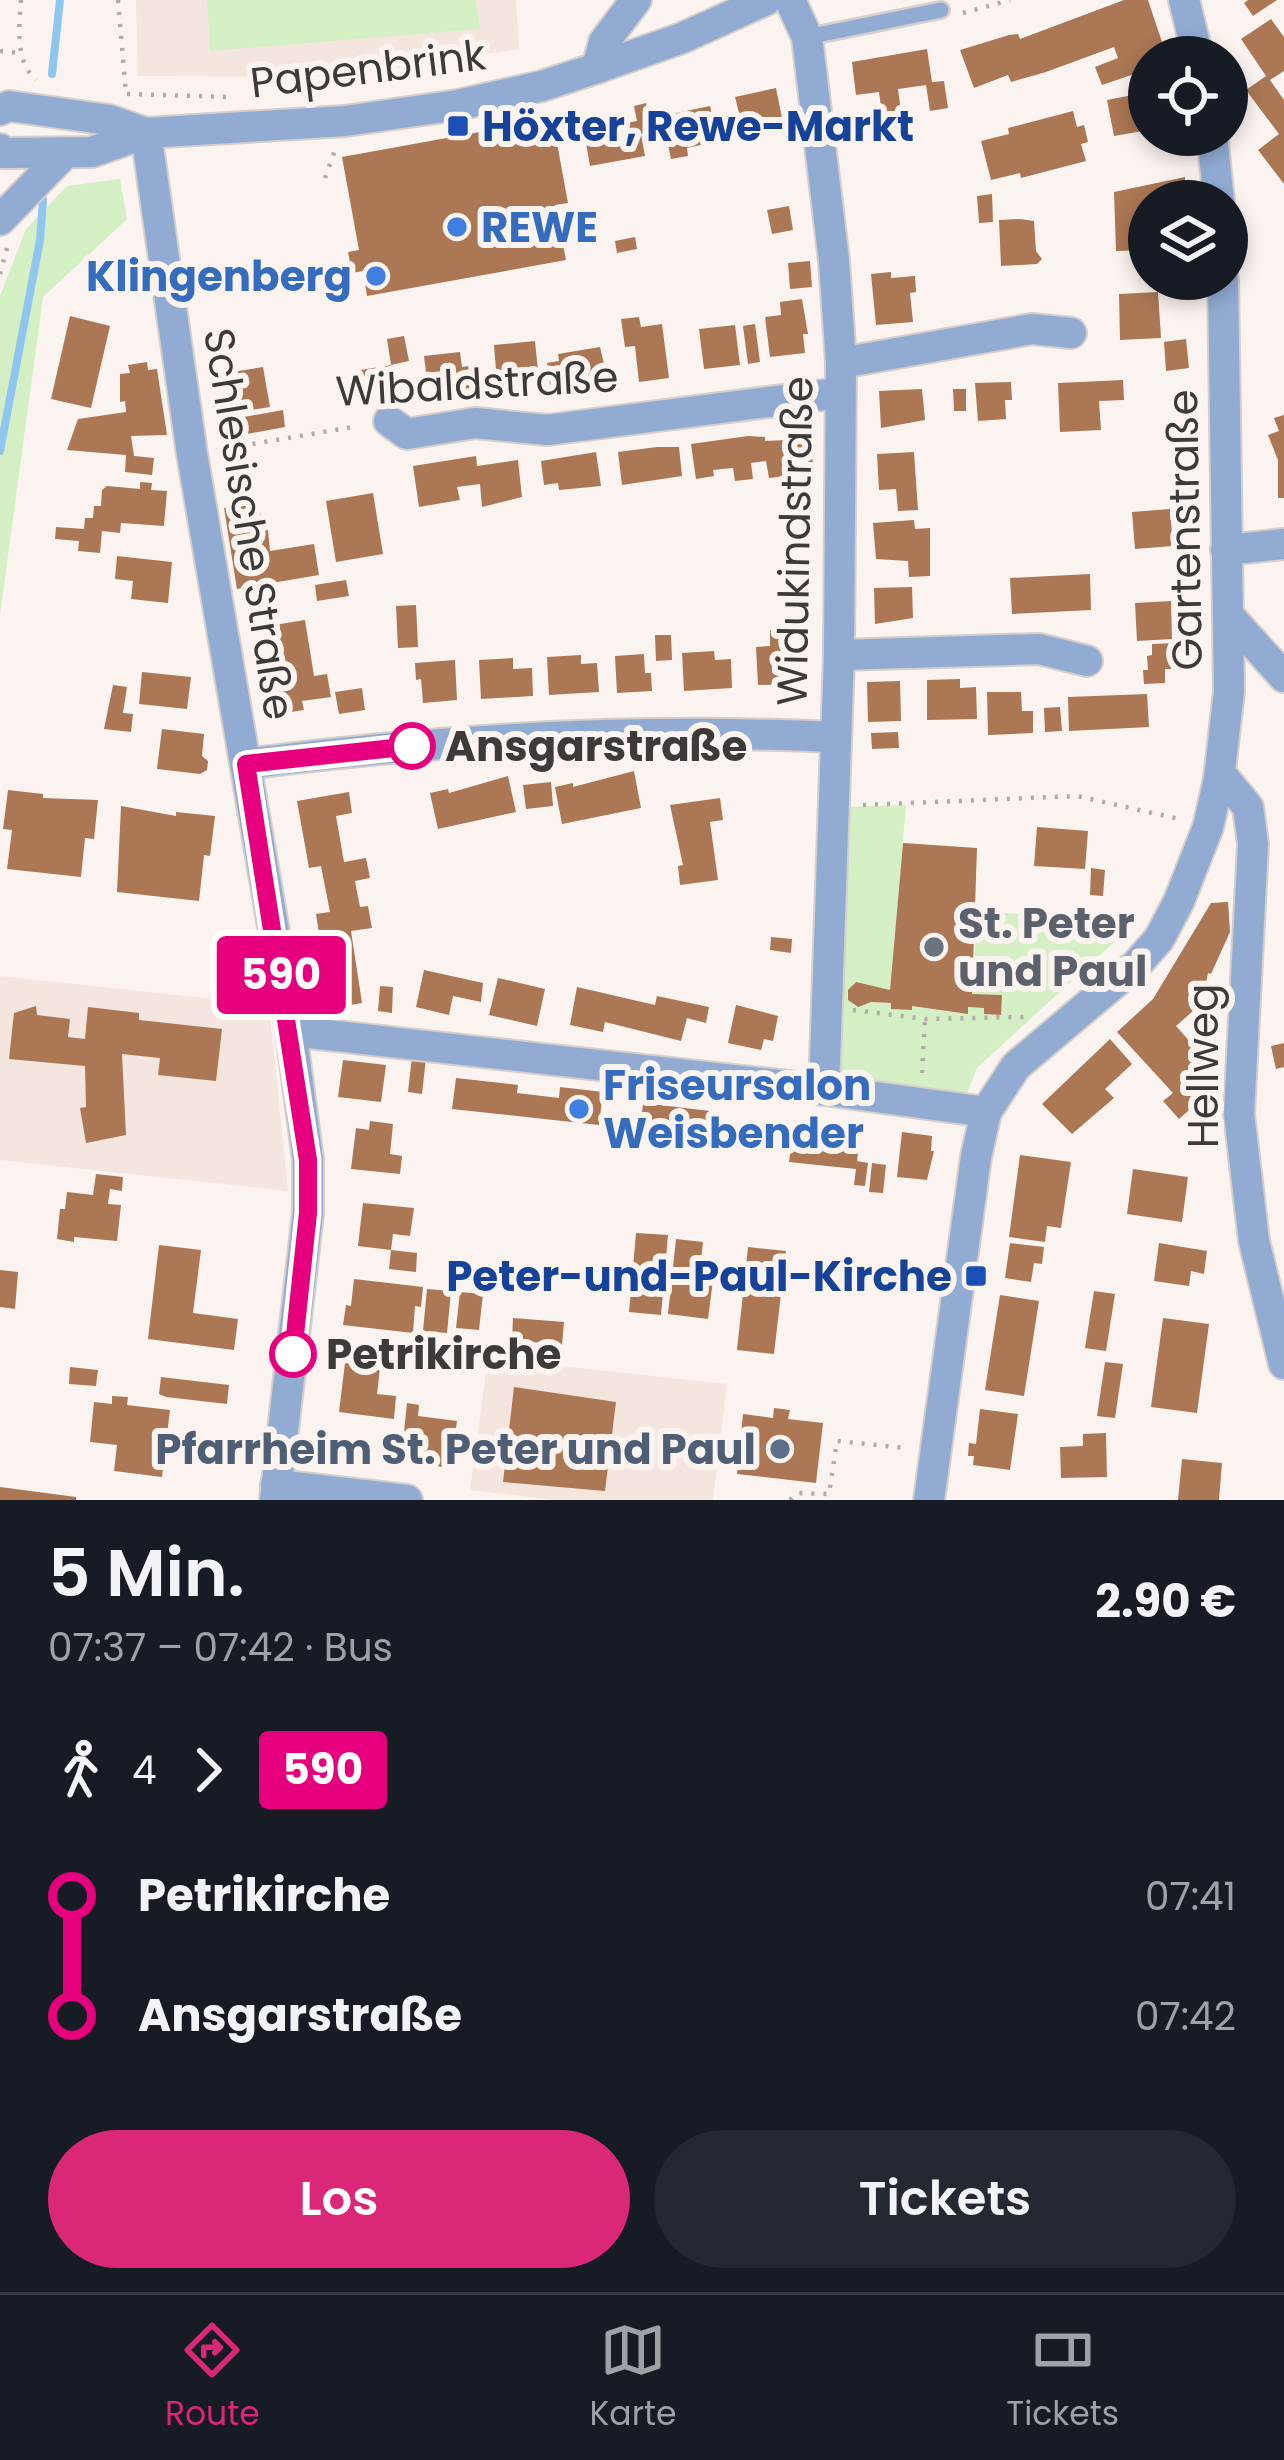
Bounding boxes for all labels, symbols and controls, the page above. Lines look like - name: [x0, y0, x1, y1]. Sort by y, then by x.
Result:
- street label: Papenbrink: [247, 25, 490, 113]
- map controls: [1128, 36, 1248, 300]
- button: locate: [1128, 36, 1248, 156]
- place label: Höxter, Rewe-Markt: [482, 97, 914, 156]
- marker: Höxter, Rewe-Markt: [445, 113, 471, 139]
- button: layers: [1128, 180, 1248, 300]
- place label: REWE: [481, 198, 598, 257]
- marker: REWE: [444, 214, 470, 240]
- place label: Klingenberg: [86, 247, 352, 306]
- marker: Klingenberg: [363, 263, 389, 289]
- street label: Schlesische Straße: [189, 324, 309, 724]
- street label: Wibaldstraße: [334, 347, 620, 421]
- street label: Widukindstraße: [763, 376, 827, 706]
- street label: Gartenstraße: [1153, 389, 1217, 671]
- place label: Ansgarstraße: [445, 717, 748, 776]
- marker: Ansgarstraße: [390, 724, 434, 768]
- place label: St. Peter und Paul: [958, 894, 1147, 1001]
- marker: St. Peter und Paul: [921, 934, 947, 960]
- line badge: 590: [212, 936, 350, 1014]
- text: 590: [241, 945, 321, 1004]
- street label: Hellweg: [1174, 984, 1233, 1148]
- place label: Friseursalon Weisbender: [603, 1056, 871, 1163]
- marker: Friseursalon Weisbender: [566, 1096, 592, 1122]
- place label: Peter-und-Paul-Kirche: [446, 1247, 952, 1306]
- marker: Peter-und-Paul-Kirche: [963, 1263, 989, 1289]
- place label: Petrikirche: [326, 1325, 561, 1384]
- marker: Petrikirche: [271, 1332, 315, 1376]
- place label: Pfarrheim St. Peter und Paul: [155, 1420, 756, 1479]
- marker: Pfarrheim St. Peter und Paul: [767, 1436, 793, 1462]
- text: 5 Min.: [48, 1527, 245, 1619]
- text: 2.90 €: [1095, 1570, 1236, 1633]
- text: 07:37 – 07:42 · Bus: [48, 1620, 393, 1675]
- icon: walk: [48, 1737, 114, 1803]
- icon: forward: [175, 1737, 241, 1803]
- text: 590: [283, 1740, 363, 1799]
- text: 4: [132, 1743, 157, 1798]
- text: Petrikirche: [138, 1864, 390, 1927]
- text: 07:41: [1145, 1869, 1236, 1924]
- text: Ansgarstraße: [138, 1984, 462, 2047]
- text: 07:42: [1135, 1989, 1236, 2044]
- button: Los: [48, 2130, 630, 2268]
- button: Tickets: [654, 2130, 1236, 2268]
- tab: Route: [165, 2317, 260, 2439]
- tab: Karte: [590, 2317, 676, 2439]
- tab: Tickets: [1006, 2317, 1119, 2439]

